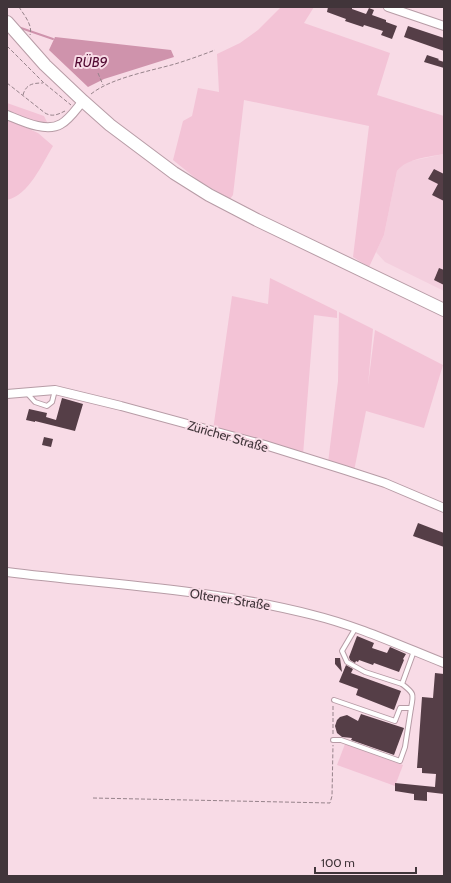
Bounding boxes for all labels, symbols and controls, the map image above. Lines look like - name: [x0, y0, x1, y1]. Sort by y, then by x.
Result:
- water label: RÜB9: [75, 53, 108, 71]
- street label: Züricher Straße: [186, 417, 271, 455]
- street label: Oltener Straße: [189, 585, 272, 613]
- scale bar: [315, 849, 416, 875]
- text: 100 m: [321, 855, 355, 870]

